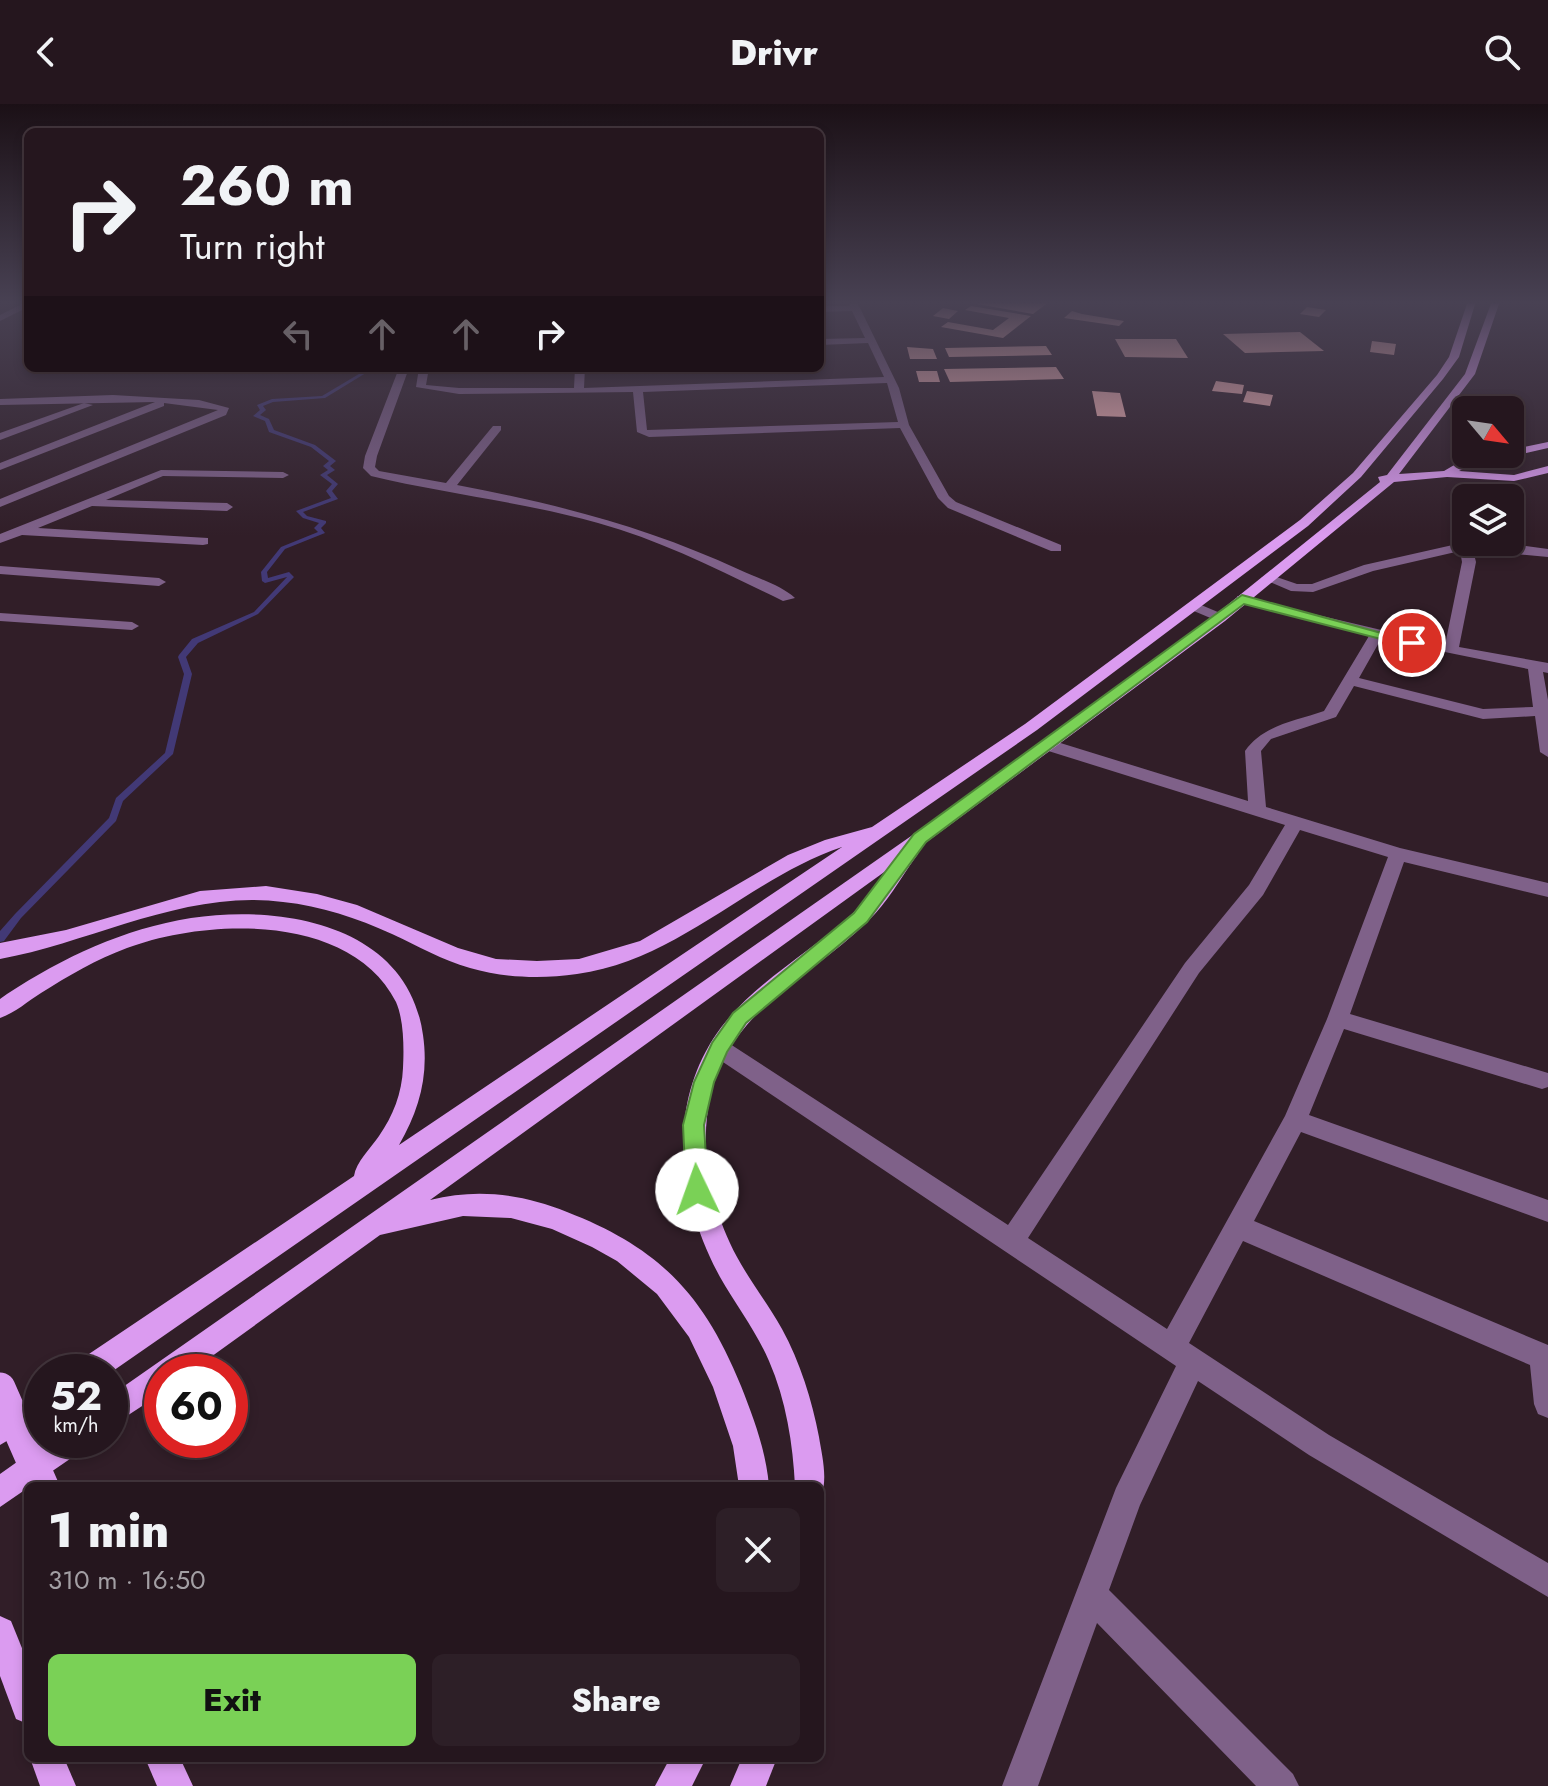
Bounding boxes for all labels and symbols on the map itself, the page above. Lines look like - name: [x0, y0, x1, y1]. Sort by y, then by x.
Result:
- north arrow: [1452, 396, 1524, 468]
- pin: [1378, 609, 1446, 677]
- position arrow: [655, 1148, 739, 1232]
- speed limit sign: 60: [144, 1354, 248, 1458]

